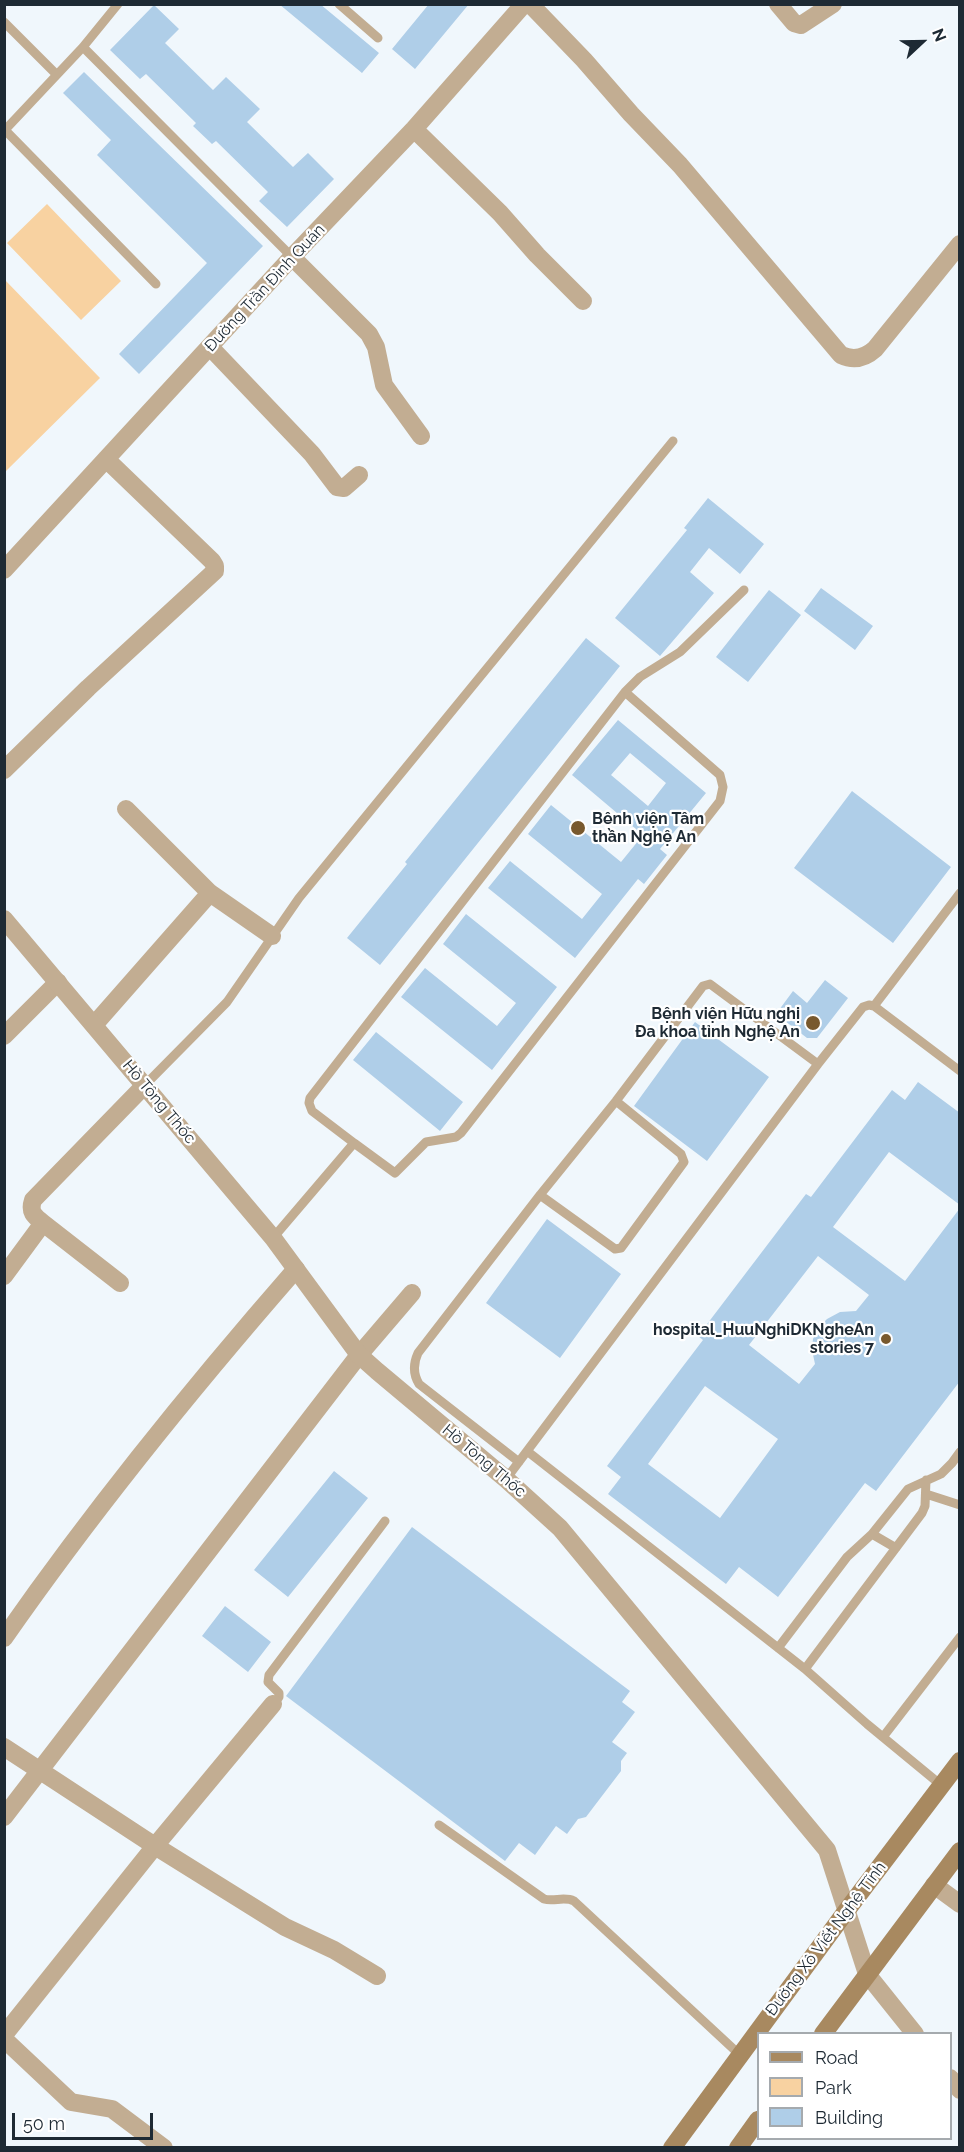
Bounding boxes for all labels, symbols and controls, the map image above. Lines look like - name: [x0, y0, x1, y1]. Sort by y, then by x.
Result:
- north arrow: [892, 12, 952, 72]
- text: N: [928, 26, 950, 44]
- street label: Đường Trần Đình Quán: [201, 220, 329, 356]
- place label: Bệnh viện Tâm thần Nghệ An: [592, 809, 704, 847]
- marker: Bệnh viện Tâm thần Nghệ An: [569, 819, 587, 837]
- place label: Bệnh viện Hữu nghị Đa khoa tỉnh Nghệ An: [635, 1004, 800, 1042]
- marker: Bệnh viện Hữu nghị Đa khoa tỉnh Nghệ An: [804, 1014, 822, 1032]
- street label: Hồ Tông Thốc: [118, 1056, 200, 1148]
- place label: hospital_HuuNghiDKNgheAn stories 7: [653, 1320, 874, 1358]
- marker: hospital_HuuNghiDKNgheAn stories 7: [879, 1332, 893, 1346]
- street label: Hồ Tông Thốc: [438, 1420, 530, 1502]
- street label: Đường Xô Viết Nghệ Tĩnh: [762, 1858, 890, 2020]
- legend: [757, 2032, 952, 2140]
- text: Road: [815, 2047, 858, 2068]
- text: Park: [815, 2077, 852, 2098]
- scale bar: [15, 2101, 156, 2139]
- text: Building: [815, 2107, 883, 2128]
- text: 50 m: [23, 2113, 65, 2134]

